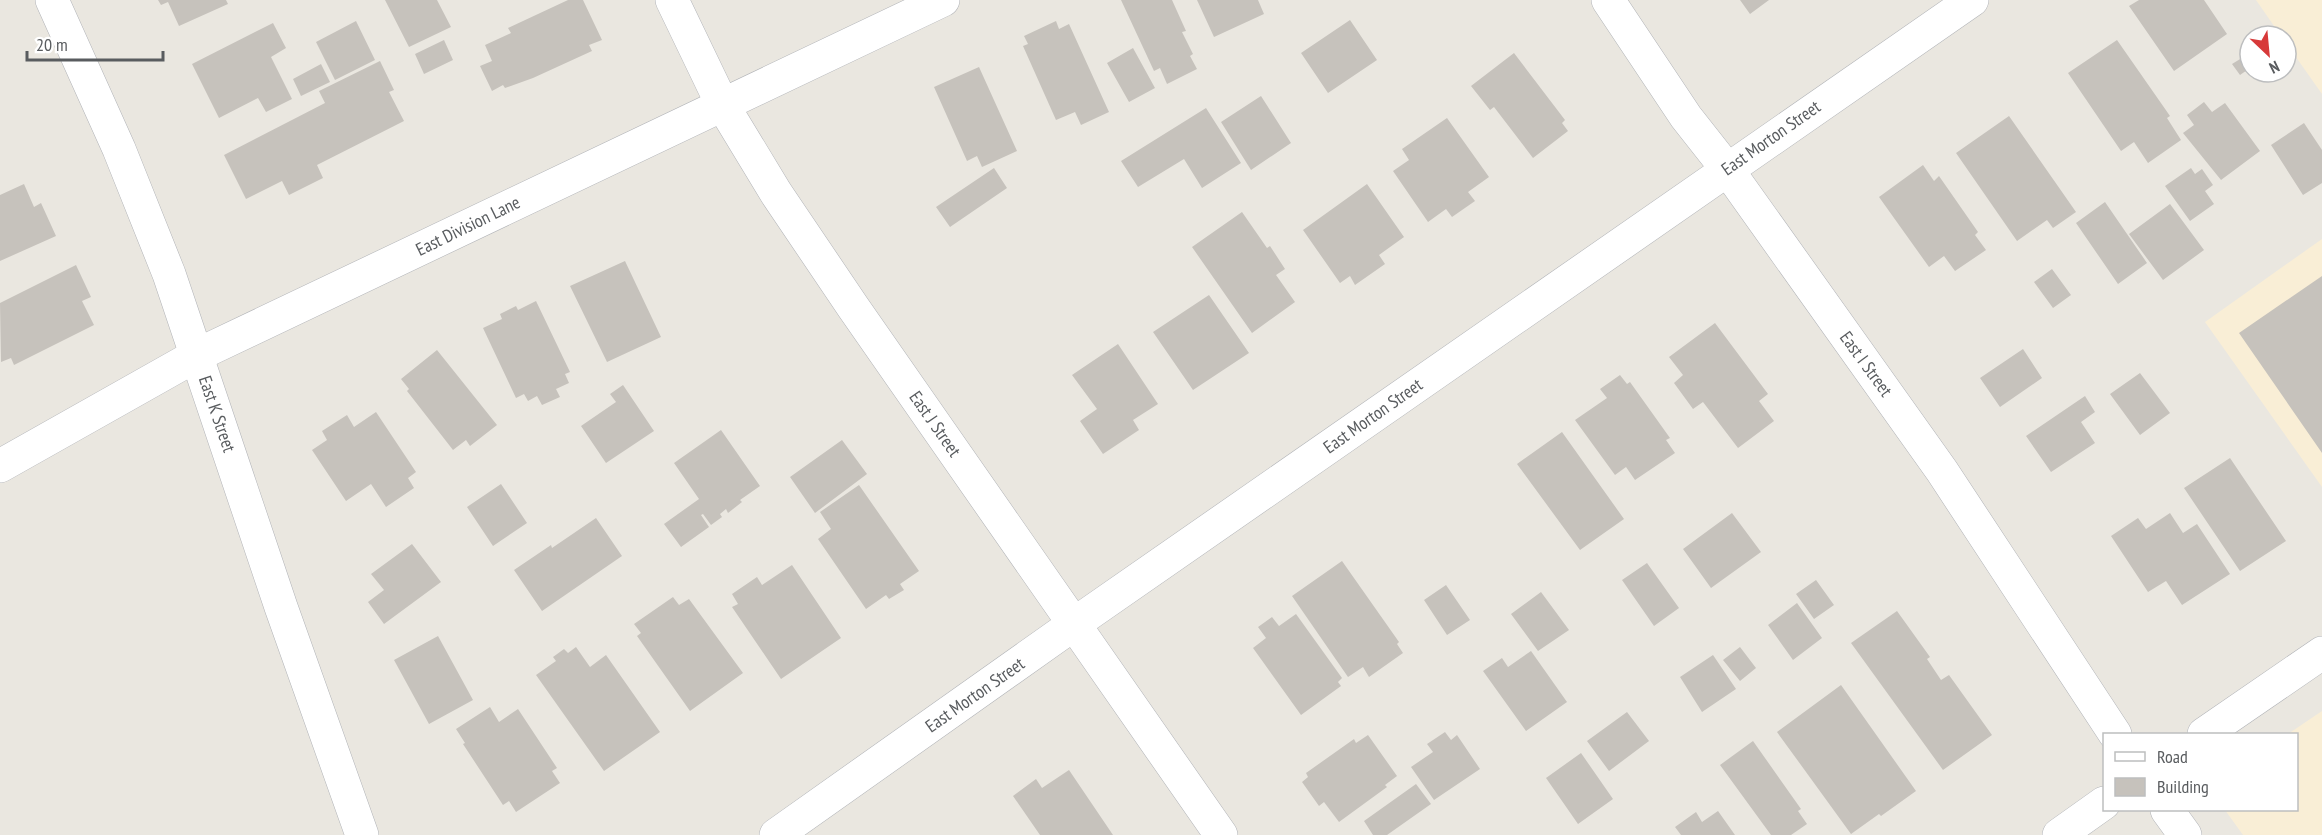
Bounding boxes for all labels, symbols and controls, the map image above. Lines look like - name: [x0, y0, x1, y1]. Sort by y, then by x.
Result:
- scale bar: [27, 24, 164, 62]
- north arrow: [2238, 24, 2298, 84]
- text: 20 m: [36, 33, 68, 56]
- text: N: [2266, 57, 2283, 78]
- street label: East Morton Street: [1717, 95, 1825, 180]
- street label: East Division Lane: [412, 190, 524, 261]
- street label: East I Street: [1835, 327, 1898, 401]
- street label: East K Street: [194, 373, 241, 455]
- street label: East Morton Street: [1319, 373, 1427, 458]
- street label: East J Street: [904, 386, 966, 461]
- street label: East Morton Street: [921, 652, 1029, 737]
- legend: [2103, 733, 2298, 811]
- text: Road: [2157, 745, 2188, 768]
- text: Building: [2157, 775, 2209, 798]

